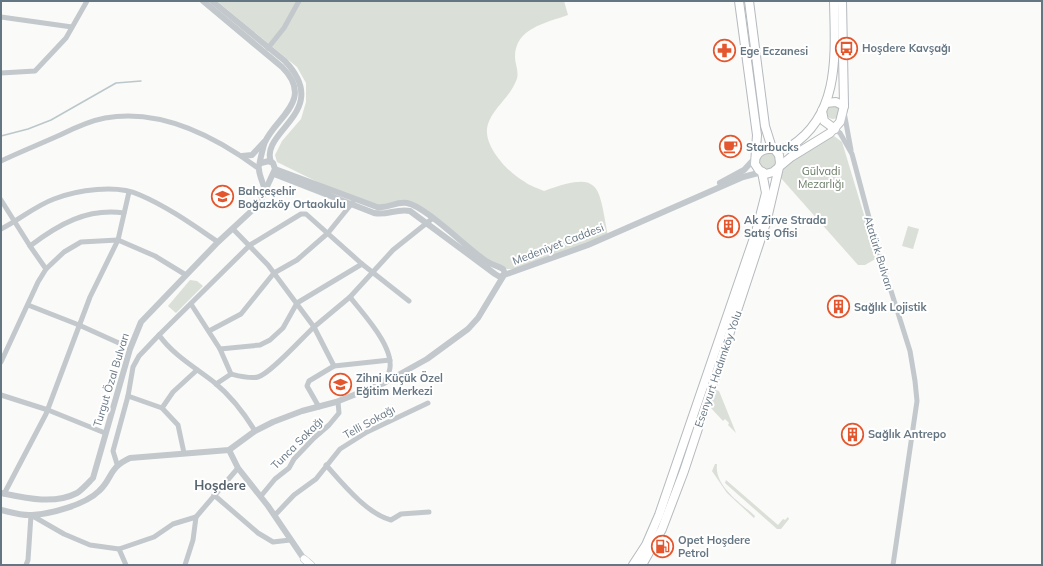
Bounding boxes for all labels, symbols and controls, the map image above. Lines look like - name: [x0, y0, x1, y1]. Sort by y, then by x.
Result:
- bus stop icon: Hoşdere Kavşağı: [833, 35, 859, 61]
- pharmacy icon: Ege Eczanesi: [711, 38, 737, 64]
- place label: Hoşdere Kavşağı: [862, 41, 951, 55]
- place label: Ege Eczanesi: [740, 44, 808, 58]
- cafe icon: Starbucks: [718, 134, 744, 160]
- place label: Starbucks: [746, 140, 799, 154]
- park label: Gülvadi Mezarlığı: [798, 164, 844, 191]
- school or university icon: Bahçeşehir Boğazköy Ortaokulu: [209, 184, 235, 210]
- place label: Bahçeşehir Boğazköy Ortaokulu: [238, 184, 346, 211]
- building icon: Ak Zirve Strada Satış Ofisi: [715, 213, 741, 239]
- place label: Ak Zirve Strada Satış Ofisi: [744, 213, 827, 240]
- street label: Atatürk Bulvarı: [861, 214, 897, 292]
- street label: Medeniyet Caddesi: [510, 220, 606, 268]
- building icon: Sağlık Lojistik: [825, 294, 851, 320]
- place label: Sağlık Lojistik: [854, 300, 927, 314]
- street label: Esenyurt Hadımköy Yolu: [691, 309, 745, 429]
- street label: Turgut Özal Bulvarı: [90, 331, 132, 429]
- place label: Zihni Küçük Özel Eğitim Merkezi: [356, 370, 443, 398]
- school or university icon: Zihni Küçük Özel Eğitim Merkezi: [327, 371, 353, 397]
- street label: Telli Sokağı: [341, 402, 397, 442]
- street label: Tunca Sokağı: [268, 414, 326, 472]
- building icon: Sağlık Antrepo: [839, 421, 865, 447]
- place label: Sağlık Antrepo: [868, 427, 947, 441]
- district label: Hoşdere: [194, 477, 246, 493]
- fuel station icon: Opet Hoşdere Petrol: [649, 533, 675, 559]
- place label: Opet Hoşdere Petrol: [678, 533, 750, 560]

